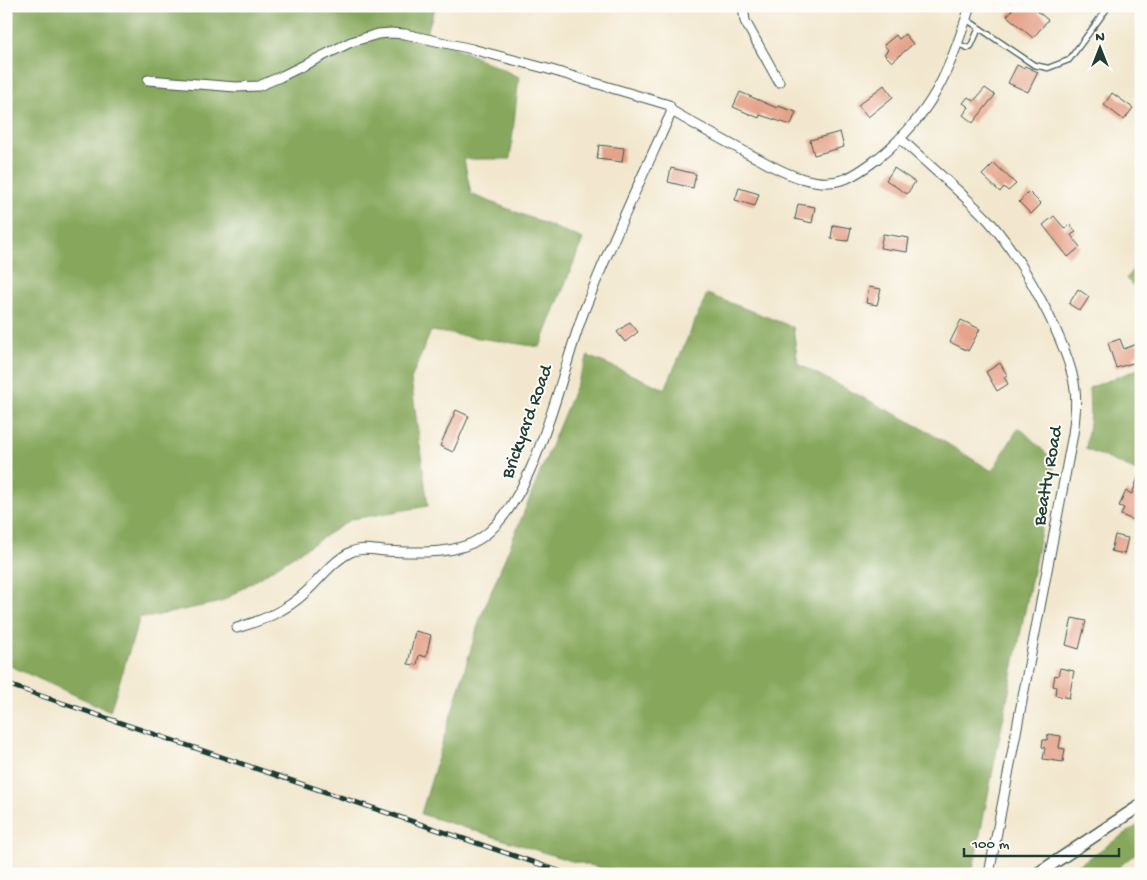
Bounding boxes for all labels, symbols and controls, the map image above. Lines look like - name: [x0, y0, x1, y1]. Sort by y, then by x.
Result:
- north arrow: [1074, 22, 1124, 72]
- text: N: [1095, 29, 1105, 46]
- street label: Brickyard Road: [496, 360, 560, 483]
- street label: Beatty Road: [1029, 422, 1069, 529]
- scale bar: [964, 825, 1120, 857]
- text: 100 m: [971, 836, 1010, 854]

